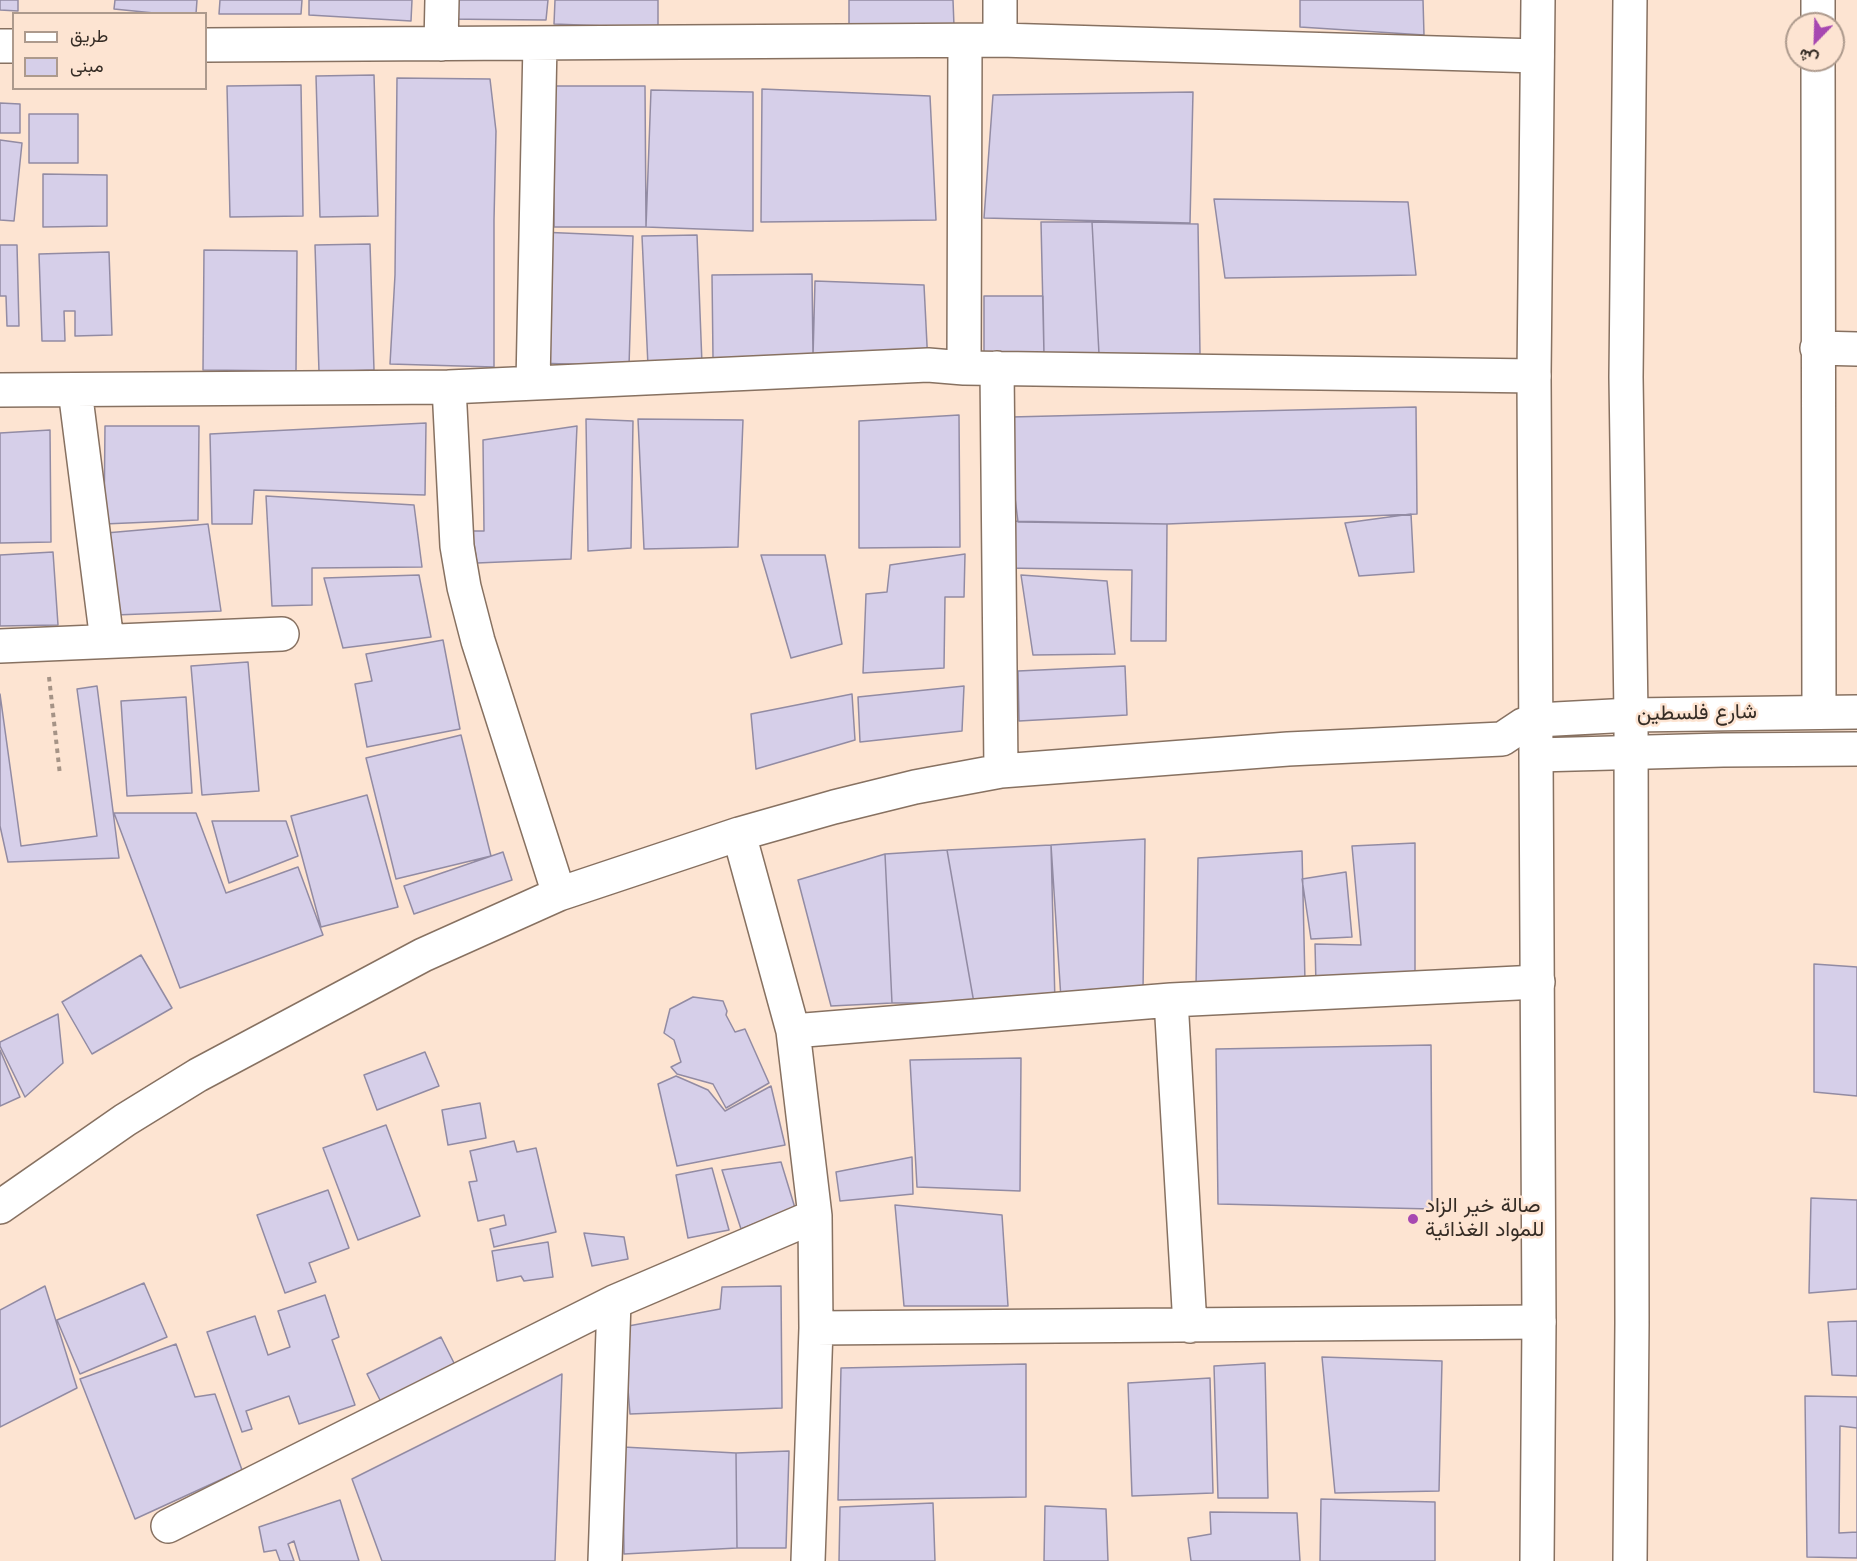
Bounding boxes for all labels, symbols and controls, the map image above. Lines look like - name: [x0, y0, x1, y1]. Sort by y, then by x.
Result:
- legend: [12, 12, 207, 90]
- north arrow: [1785, 12, 1845, 72]
- text: طريق: [70, 23, 108, 49]
- text: ش: [1795, 43, 1822, 72]
- text: مبنى: [70, 53, 104, 79]
- street label: شارع فلسطين: [1637, 700, 1757, 728]
- place label: صالة خير الزاد للمواد الغذائية: [1425, 1194, 1544, 1244]
- marker: صالة خير الزاد للمواد الغذائية: [1406, 1212, 1420, 1226]

